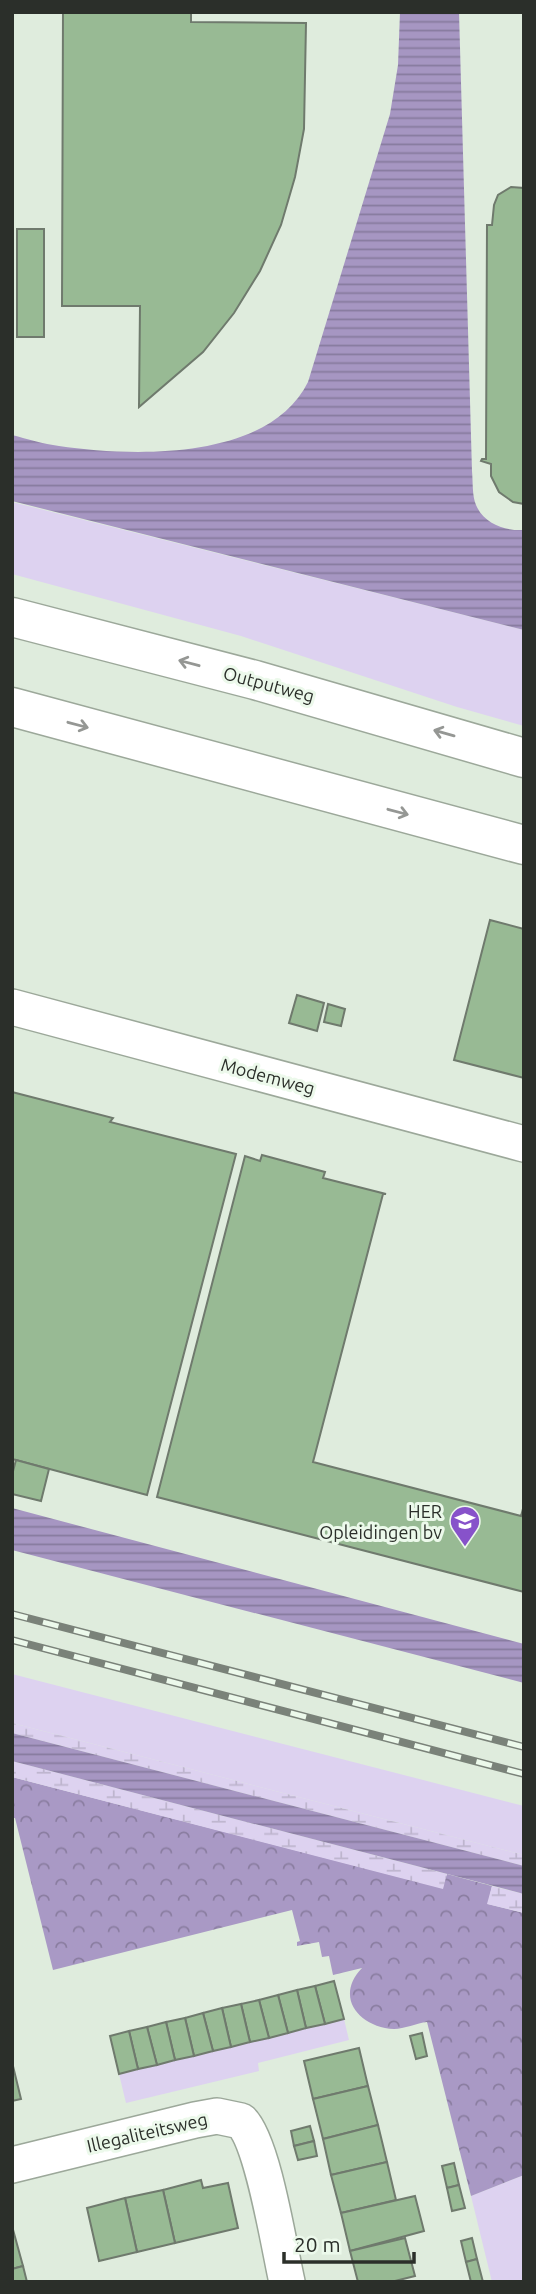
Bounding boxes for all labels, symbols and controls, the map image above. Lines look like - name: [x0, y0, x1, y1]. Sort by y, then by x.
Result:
- one-way arrow: [178, 656, 200, 669]
- street label: Outputweg: [221, 662, 317, 706]
- one-way arrow: [66, 719, 89, 732]
- one-way arrow: [433, 726, 455, 739]
- one-way arrow: [386, 806, 409, 819]
- street label: Modemweg: [219, 1054, 317, 1098]
- place label: HER Opleidingen bv: [319, 1501, 442, 1542]
- school or university icon: HER Opleidingen bv: [448, 1504, 482, 1548]
- street label: Illegaliteitsweg: [85, 2108, 209, 2156]
- scale bar: [284, 2220, 414, 2264]
- text: 20 m: [294, 2232, 341, 2256]

